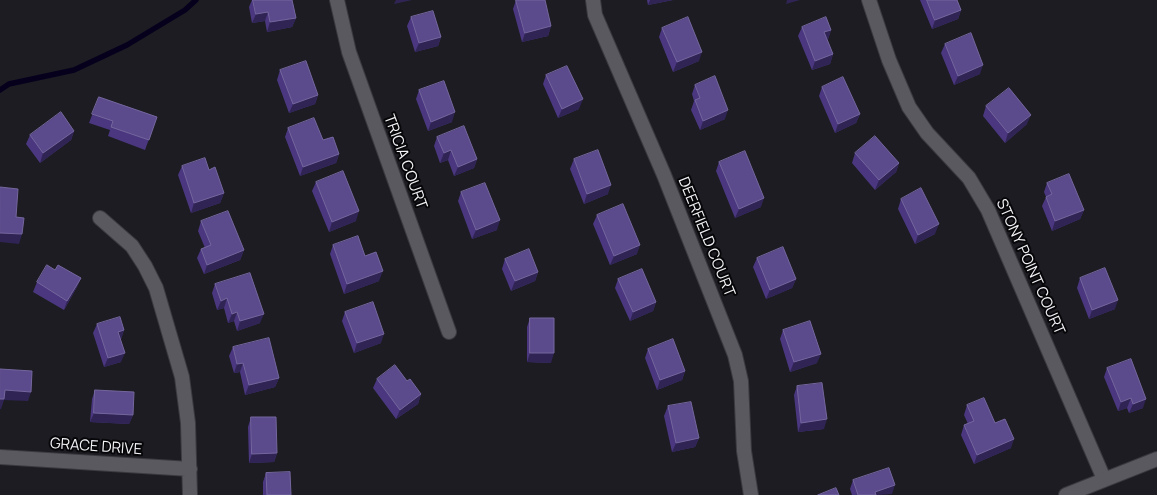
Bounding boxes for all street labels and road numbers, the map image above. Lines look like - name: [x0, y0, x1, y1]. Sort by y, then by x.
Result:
- street label: TRICIA COURT: [380, 112, 430, 212]
- street label: DEERFIELD COURT: [674, 175, 738, 299]
- street label: STONY POINT COURT: [992, 196, 1068, 338]
- street label: GRACE DRIVE: [49, 435, 143, 459]

